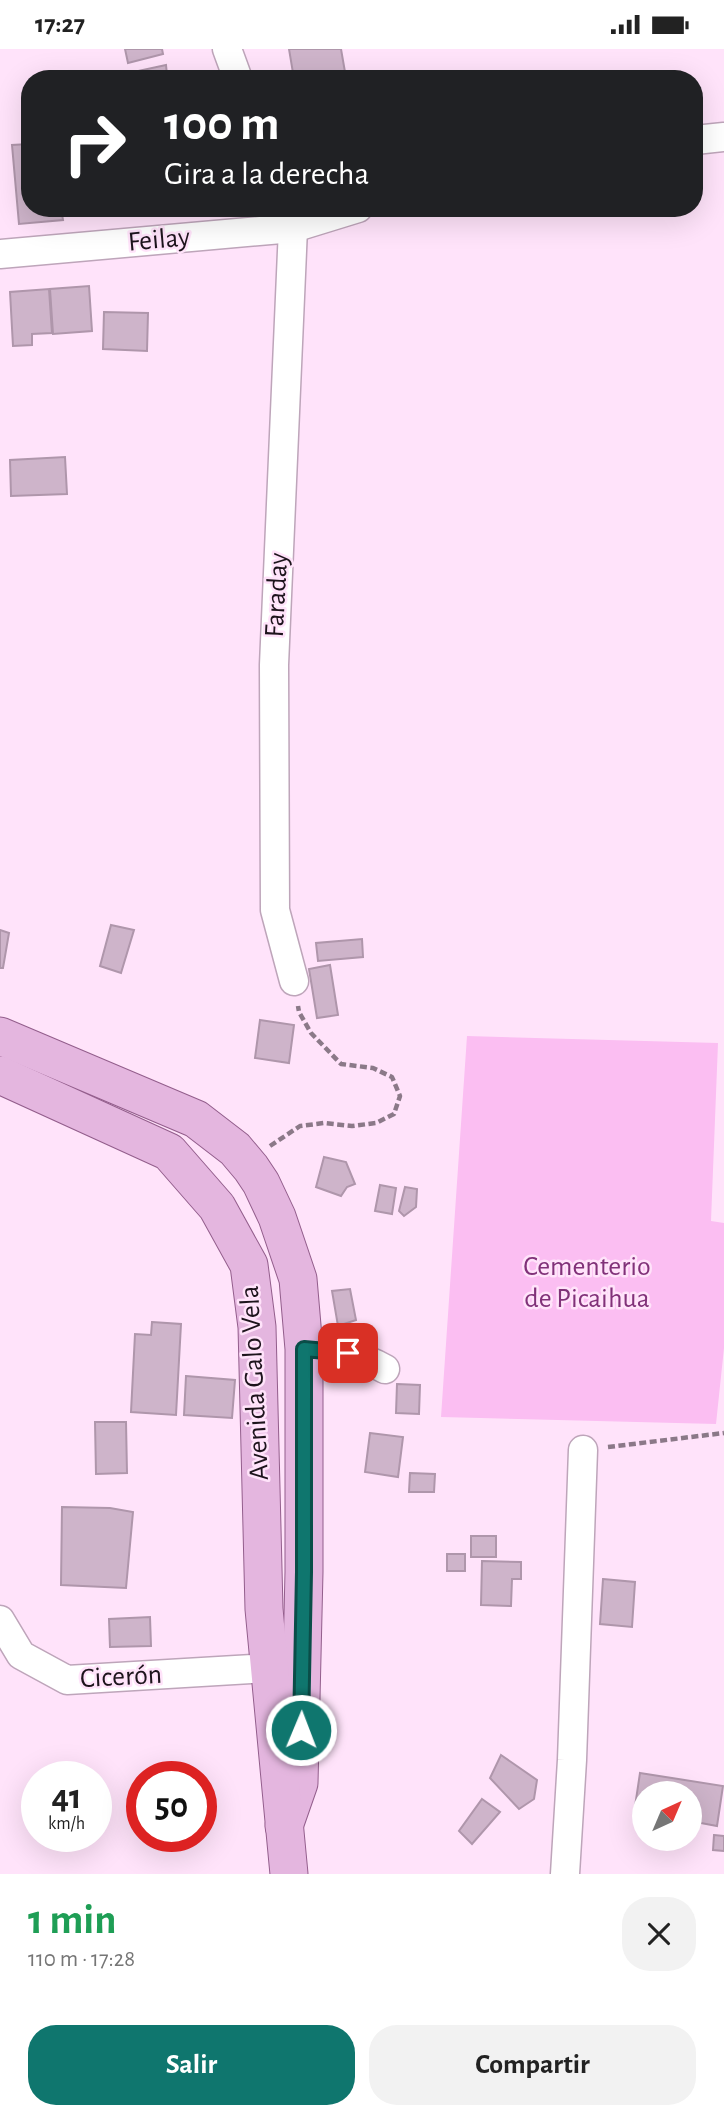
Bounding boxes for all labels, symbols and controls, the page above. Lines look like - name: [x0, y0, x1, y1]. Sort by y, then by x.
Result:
- text: 17:27: [35, 11, 85, 37]
- icon: right: [49, 98, 140, 189]
- text: 100 m: [164, 100, 280, 149]
- text: Gira a la derecha: [164, 158, 369, 190]
- street label: Feilay: [127, 223, 191, 257]
- street label: Faraday: [261, 552, 293, 638]
- park label: Cementerio de Picaihua: [523, 1253, 651, 1313]
- street label: Avenida Galo Vela: [236, 1285, 274, 1481]
- pin: [318, 1323, 378, 1383]
- icon: arrive: [329, 1334, 367, 1372]
- street label: Cicerón: [79, 1661, 163, 1693]
- position arrow: [264, 1693, 338, 1767]
- speed limit sign: 50: [126, 1761, 217, 1852]
- text: 41: [51, 1780, 82, 1815]
- north arrow: [632, 1781, 702, 1851]
- map controls: [632, 1781, 702, 1851]
- text: km/h: [48, 1815, 85, 1833]
- button: close: [622, 1897, 696, 1971]
- text: 1 min: [28, 1899, 117, 1941]
- text: 110 m · 17:28: [28, 1948, 135, 1971]
- button: Salir: [28, 2025, 355, 2105]
- button: Compartir: [369, 2025, 696, 2105]

